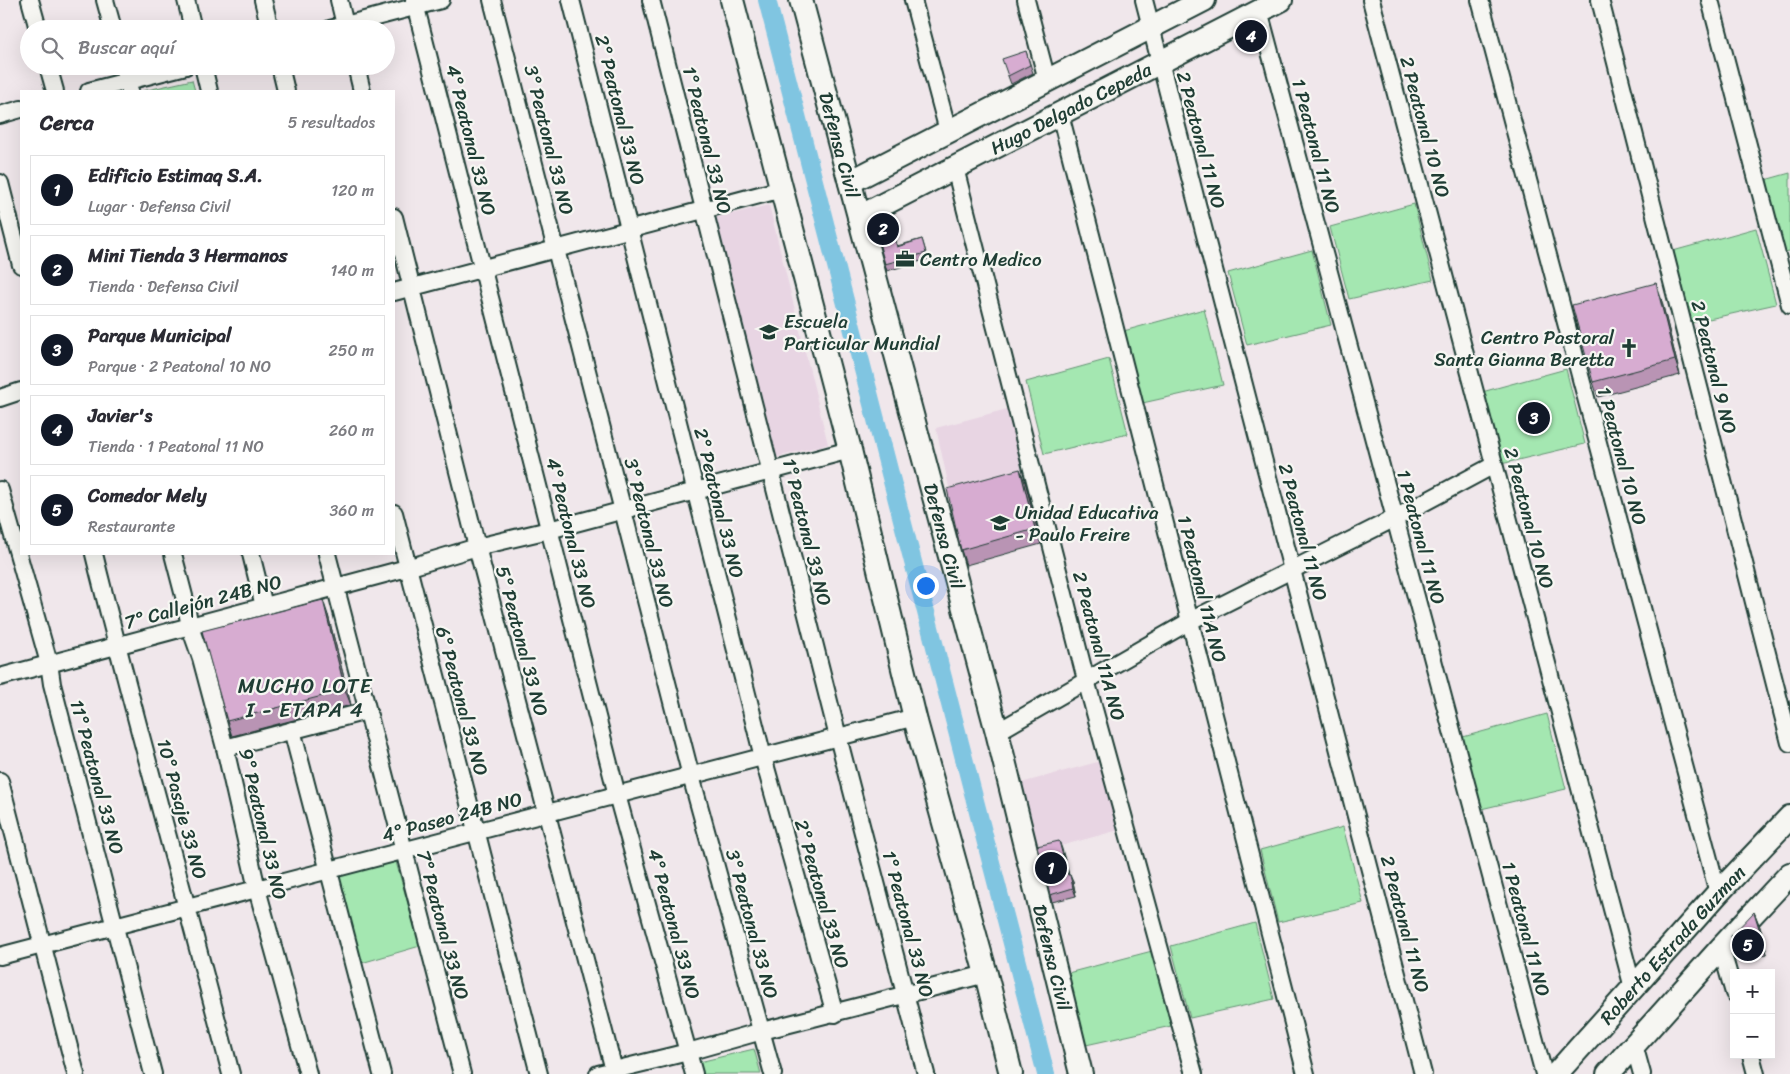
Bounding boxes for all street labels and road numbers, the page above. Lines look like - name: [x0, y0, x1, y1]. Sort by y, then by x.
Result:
- street label: 2° Peatonal 33 NO: [585, 31, 655, 189]
- street label: Hugo Delgado Cepeda: [984, 53, 1158, 164]
- street label: 2 Peatonal 10 NO: [1390, 53, 1460, 201]
- street label: 4° Peatonal 33 NO: [436, 61, 506, 219]
- street label: 3° Peatonal 33 NO: [514, 62, 584, 218]
- street label: 1° Peatonal 33 NO: [673, 63, 741, 217]
- street label: 2 Peatonal 11 NO: [1167, 67, 1235, 213]
- street label: 1 Peatonal 11 NO: [1282, 75, 1350, 217]
- street label: Defensa Civil: [810, 88, 870, 202]
- street label: 2 Peatonal 9 NO: [1681, 297, 1747, 437]
- street label: 1 Peatonal 10 NO: [1588, 383, 1656, 529]
- street label: 2° Peatonal 33 NO: [684, 424, 754, 582]
- street label: 2 Peatonal 10 NO: [1494, 444, 1564, 592]
- street label: 4° Peatonal 33 NO: [536, 454, 606, 612]
- street label: 3° Peatonal 33 NO: [614, 455, 684, 611]
- street label: 1° Peatonal 33 NO: [773, 455, 841, 609]
- street label: 2 Peatonal 11 NO: [1269, 459, 1337, 605]
- street label: 1 Peatonal 11 NO: [1387, 466, 1455, 608]
- street label: Defensa Civil: [915, 479, 975, 593]
- street label: 1 Peatonal 11A NO: [1168, 512, 1236, 666]
- street label: 5° Peatonal 33 NO: [486, 562, 558, 720]
- street label: 7° Callejón 24B NO: [121, 565, 285, 639]
- street label: 2 Peatonal 11A NO: [1063, 567, 1135, 725]
- street label: 6° Peatonal 33 NO: [426, 622, 498, 780]
- street label: 11° Peatonal 33 NO: [60, 696, 134, 858]
- street label: 10° Pasaje 33 NO: [147, 735, 217, 883]
- street label: 9° Peatonal 33 NO: [230, 745, 296, 903]
- street label: 4° Paseo 24B NO: [378, 782, 526, 852]
- street label: 2° Peatonal 33 NO: [785, 815, 859, 973]
- street label: 4° Peatonal 33 NO: [638, 845, 710, 1003]
- street label: 7° Peatonal 33 NO: [407, 846, 479, 1004]
- street label: 3° Peatonal 33 NO: [716, 846, 788, 1002]
- street label: 1° Peatonal 33 NO: [872, 847, 944, 1001]
- street label: 2 Peatonal 11 NO: [1371, 851, 1439, 997]
- street label: Roberto Estrada Guzman: [1591, 857, 1753, 1032]
- street label: 1 Peatonal 11 NO: [1492, 858, 1560, 1000]
- street label: Defensa Civil: [1023, 901, 1081, 1015]

